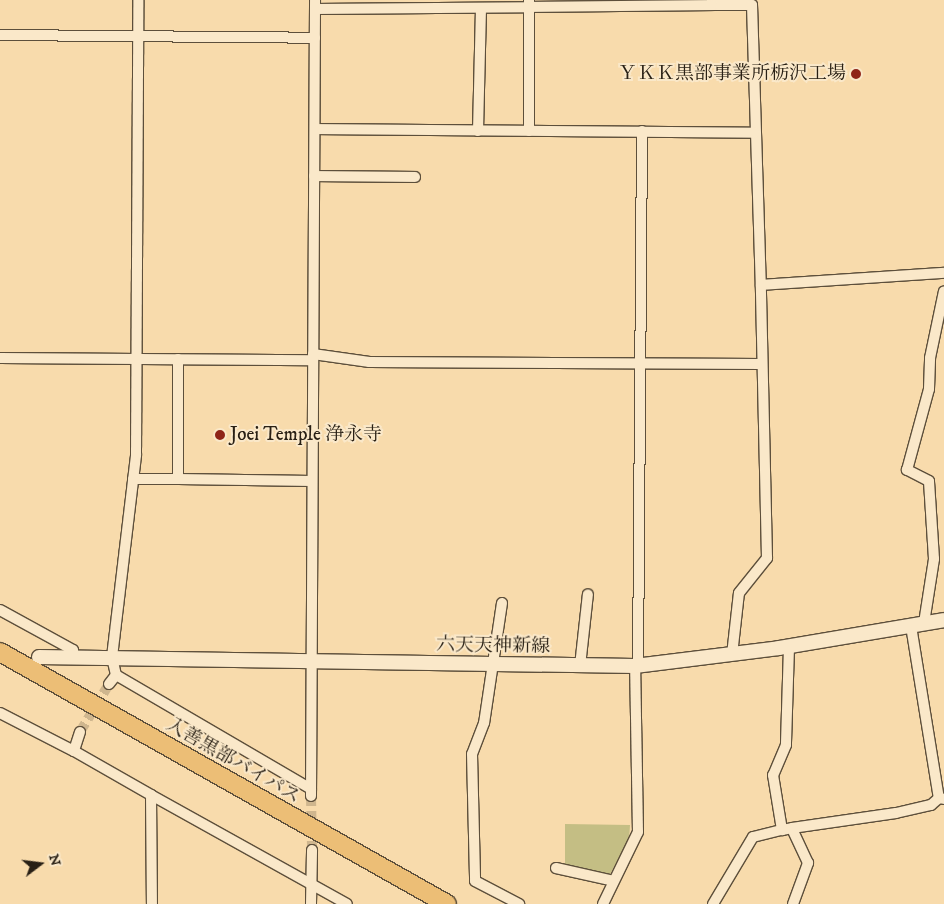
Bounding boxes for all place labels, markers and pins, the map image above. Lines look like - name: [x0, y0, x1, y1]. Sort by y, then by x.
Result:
- place label: ＹＫＫ黒部事業所栃沢工場: [618, 63, 846, 85]
- marker: ＹＫＫ黒部事業所栃沢工場: [850, 68, 862, 80]
- place label: Joei Temple 浄永寺: [230, 424, 382, 446]
- marker: Joei Temple 浄永寺: [214, 429, 226, 441]

